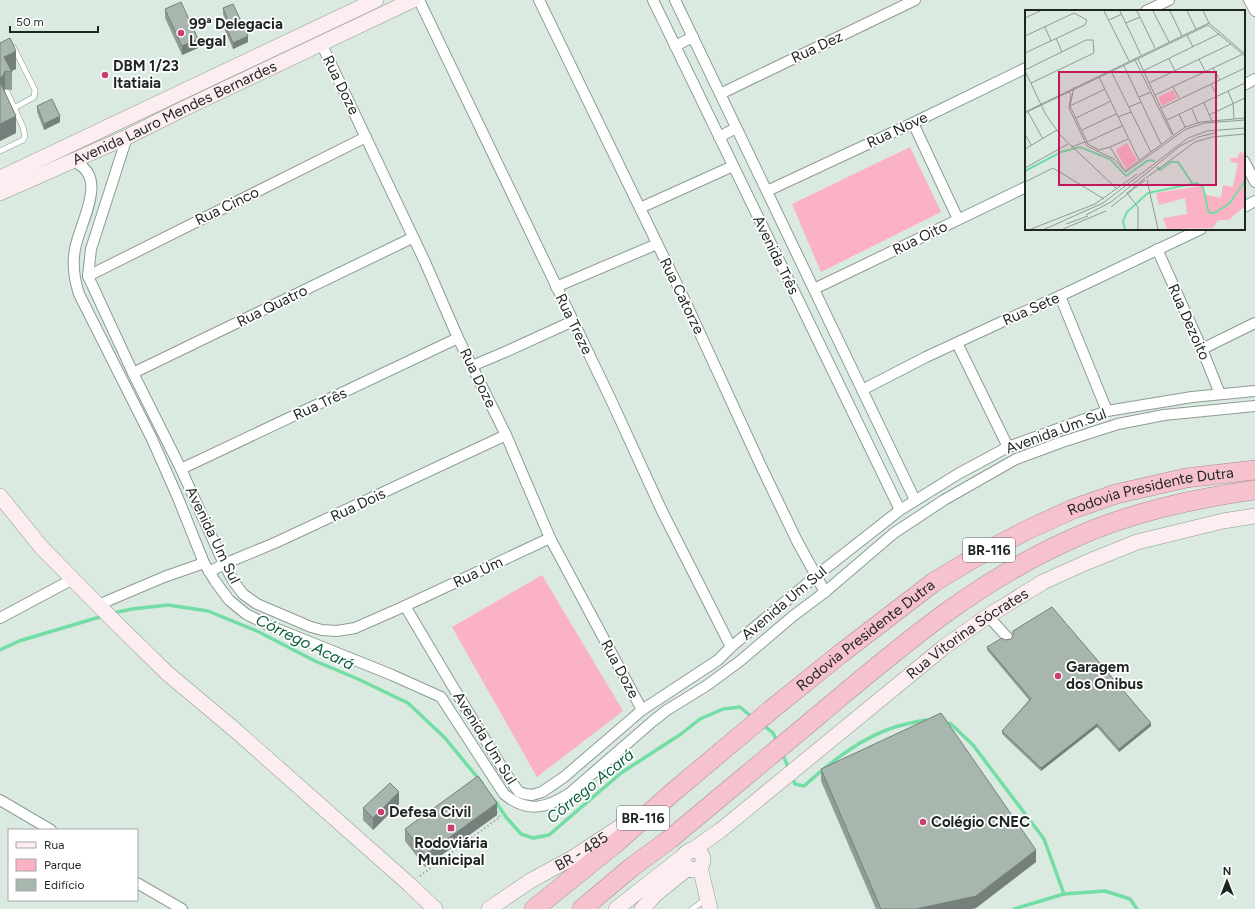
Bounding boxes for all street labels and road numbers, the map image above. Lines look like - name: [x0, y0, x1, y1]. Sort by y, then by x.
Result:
- street label: Rua Dez: [788, 27, 846, 67]
- street label: Rua Doze: [319, 52, 363, 118]
- street label: Avenida Lauro Mendes Bernardes: [70, 57, 279, 169]
- street label: Rua Nove: [864, 108, 930, 152]
- street label: Rua Cinco: [192, 183, 262, 229]
- street label: Avenida Três: [749, 213, 803, 297]
- street label: Rua Oito: [890, 217, 951, 259]
- street label: Rua Catorze: [656, 255, 708, 337]
- street label: Rua Quatro: [234, 281, 310, 331]
- street label: Rua Dezoito: [1164, 281, 1214, 363]
- street label: Rua Sete: [1000, 289, 1062, 329]
- street label: Rua Treze: [552, 291, 596, 357]
- street label: Rua Doze: [456, 345, 500, 411]
- street label: Rua Três: [290, 384, 350, 424]
- street label: Avenida Um Sul: [1003, 404, 1109, 458]
- street label: Rodovia Presidente Dutra: [1065, 464, 1235, 519]
- street label: Avenida Um Sul: [182, 484, 244, 586]
- street label: Rua Dois: [328, 484, 388, 526]
- road number: BR-116: [963, 538, 1015, 562]
- street label: Rua Um: [450, 553, 506, 591]
- street label: Avenida Um Sul: [738, 562, 830, 644]
- street label: Rodovia Presidente Dutra: [793, 576, 938, 695]
- street label: Rua Vitorina Sócrates: [903, 584, 1032, 683]
- street label: Rua Doze: [597, 637, 643, 701]
- street label: Avenida Um Sul: [449, 688, 521, 788]
- road number: BR-116: [617, 806, 669, 830]
- street label: BR - 485: [552, 828, 612, 875]

